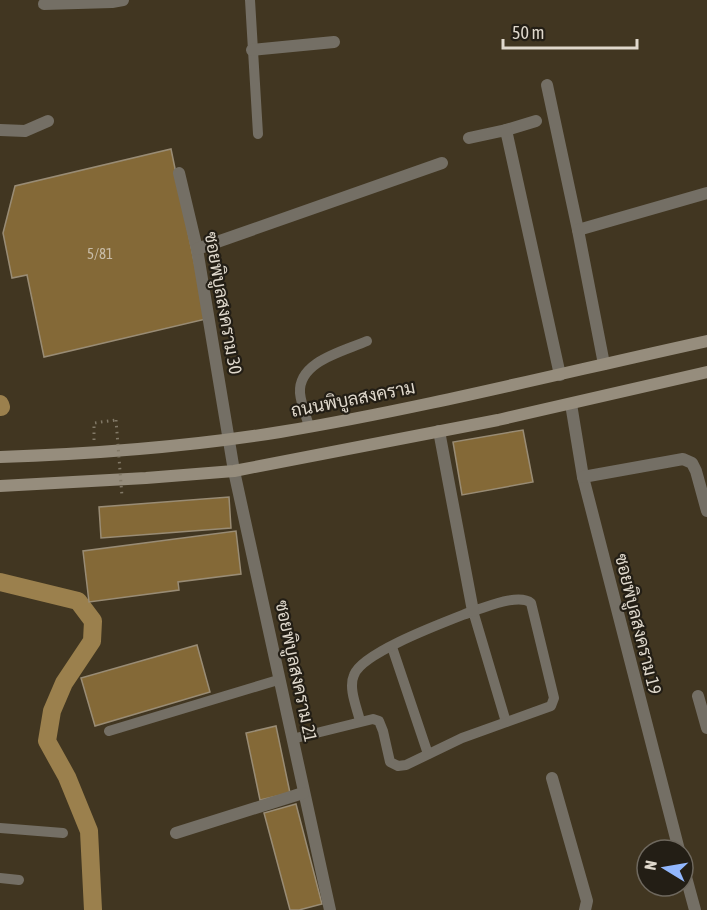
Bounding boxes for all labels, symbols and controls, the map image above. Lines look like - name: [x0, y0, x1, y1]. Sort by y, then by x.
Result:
- scale bar: [503, 12, 636, 50]
- text: 50 m: [512, 22, 544, 43]
- street label: ซอยพิบูลสงคราม 30: [198, 230, 246, 376]
- house number: 5/81: [87, 245, 113, 262]
- street label: ถนนพิบูลสงคราม: [289, 376, 417, 424]
- street label: ซอยพิบูลสงคราม 19: [608, 551, 666, 697]
- street label: ซอยพิบูลสงคราม 21: [268, 598, 322, 744]
- north arrow: [635, 838, 695, 898]
- text: N: [641, 859, 660, 871]

